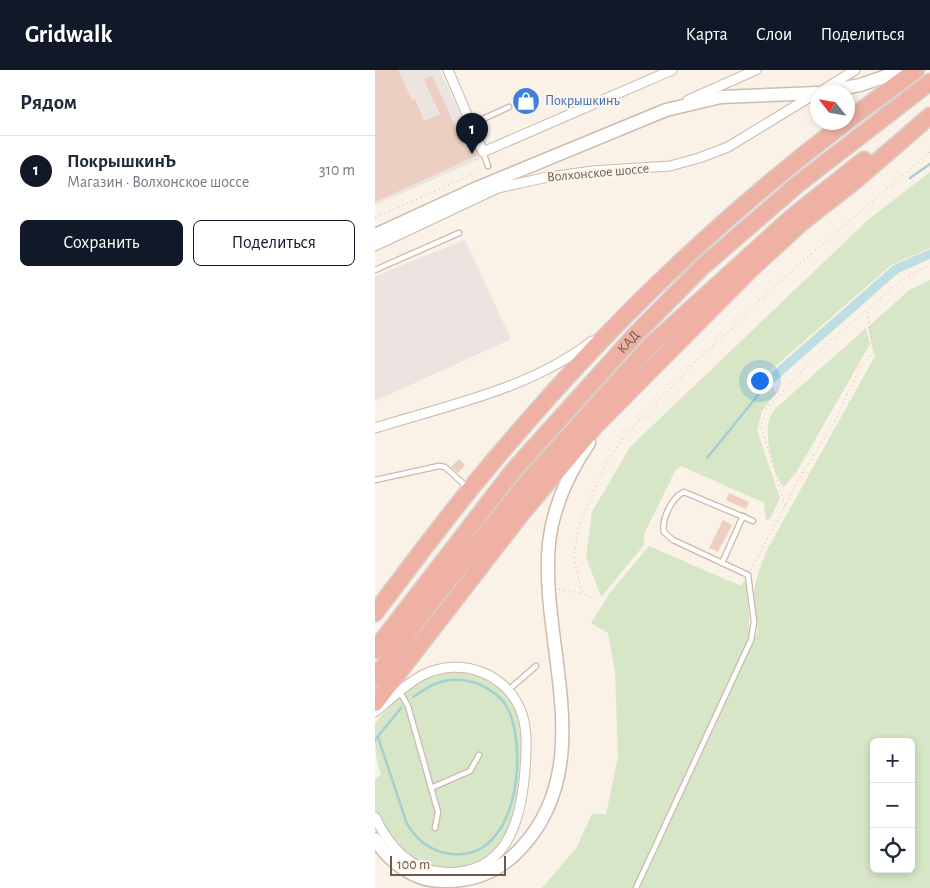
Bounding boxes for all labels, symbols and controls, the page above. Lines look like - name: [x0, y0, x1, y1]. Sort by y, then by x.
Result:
- text: Gridwalk: [25, 23, 112, 47]
- text: Карта: [686, 26, 728, 44]
- text: Слои: [756, 26, 792, 44]
- text: Поделиться: [820, 26, 905, 44]
- north arrow: [810, 85, 855, 130]
- shop icon: Покрышкинъ: [511, 86, 541, 116]
- text: Рядом: [20, 92, 77, 113]
- place label: Покрышкинъ: [545, 94, 620, 108]
- pin: 1: [456, 113, 488, 154]
- text: ПокрышкинЪ: [67, 152, 176, 171]
- text: 1: [33, 162, 39, 178]
- text: 310 m: [319, 162, 355, 178]
- street label: Волхонское шоссе: [546, 162, 650, 184]
- text: Магазин · Волхонское шоссе: [67, 174, 249, 190]
- button: Сохранить: [20, 220, 183, 266]
- button: Поделиться: [193, 220, 355, 266]
- street label: КАД: [615, 328, 642, 356]
- your location: [747, 368, 773, 394]
- map controls: [870, 738, 915, 873]
- button: +: [870, 738, 915, 783]
- button: −: [870, 783, 915, 828]
- button: locate: [870, 828, 915, 873]
- scale bar: [390, 853, 506, 876]
- text: 100 m: [397, 858, 430, 872]

